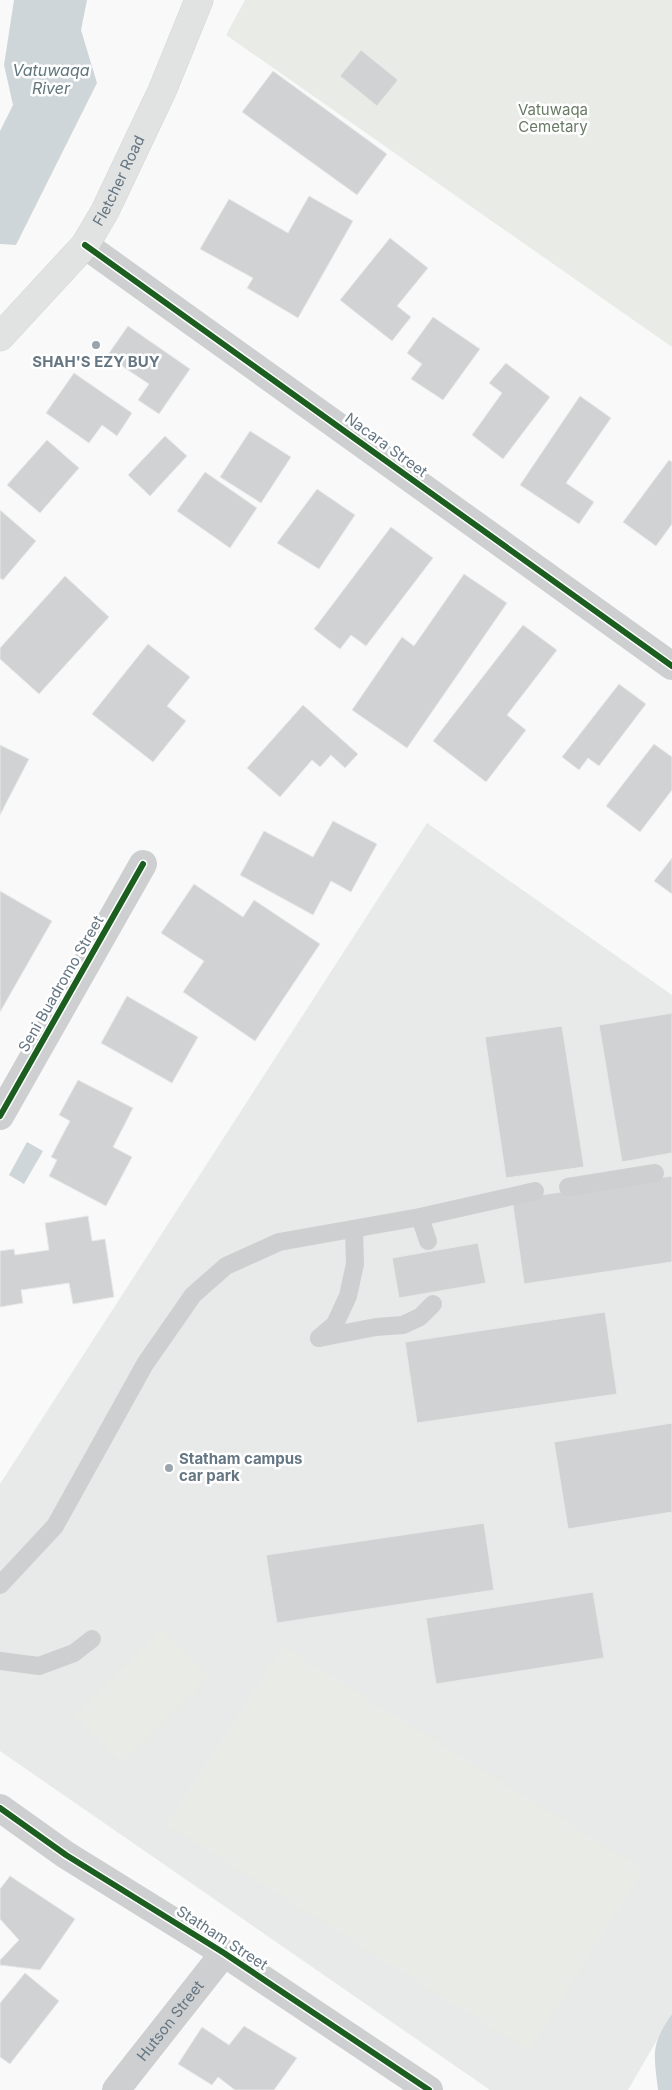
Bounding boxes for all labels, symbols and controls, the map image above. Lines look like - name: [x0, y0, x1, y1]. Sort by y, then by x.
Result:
- water label: Vatuwaqa River: [12, 60, 90, 98]
- park label: Vatuwaqa Cemetary: [518, 100, 588, 136]
- street label: Fletcher Road: [88, 132, 149, 229]
- marker: SHAH'S EZY BUY: [90, 339, 102, 351]
- place label: SHAH'S EZY BUY: [32, 352, 160, 371]
- street label: Nacara Street: [341, 408, 431, 481]
- street label: Seni Buadromo Street: [14, 912, 107, 1055]
- place label: Statham campus car park: [179, 1449, 302, 1485]
- marker: Statham campus car park: [163, 1462, 175, 1474]
- street label: Statham Street: [173, 1901, 272, 1974]
- street label: Hutson Street: [133, 1976, 208, 2065]

